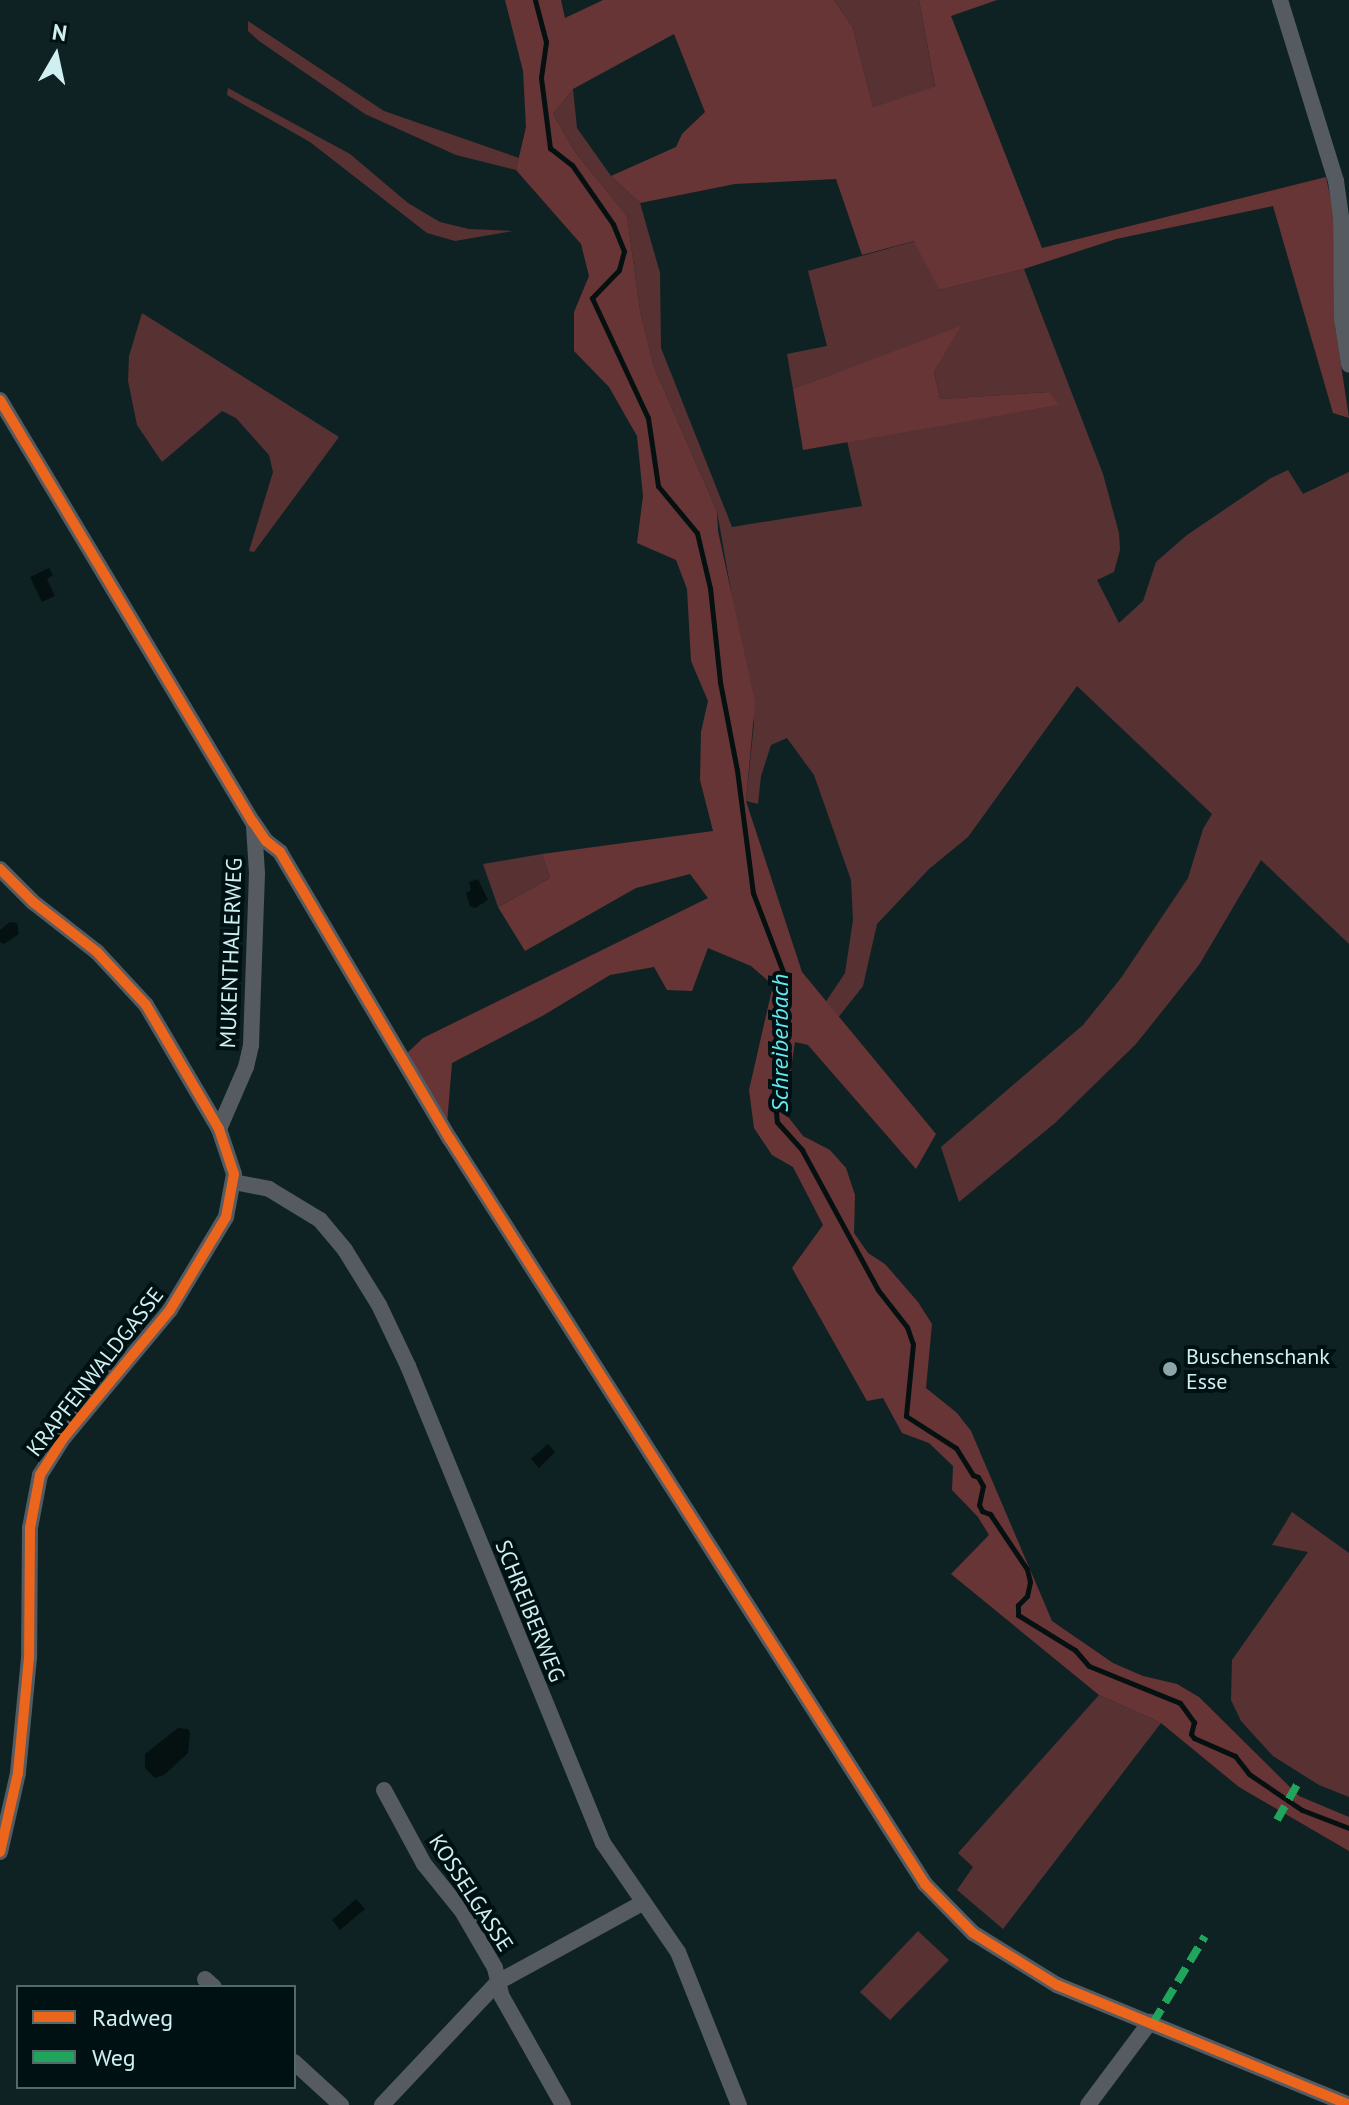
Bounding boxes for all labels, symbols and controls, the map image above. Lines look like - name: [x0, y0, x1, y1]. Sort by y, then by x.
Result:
- north arrow: [16, 16, 96, 96]
- text: N: [50, 17, 69, 47]
- street label: MUKENTHALERWEG: [214, 857, 248, 1049]
- water label: Schreiberbach: [766, 974, 794, 1112]
- street label: KRAPFENWALDGASSE: [21, 1282, 169, 1462]
- place label: Buschenschank Esse: [1186, 1343, 1330, 1394]
- marker: Buschenschank Esse: [1161, 1360, 1179, 1378]
- street label: SCHREIBERWEG: [490, 1536, 570, 1686]
- street label: KOSSELGASSE: [423, 1830, 519, 1956]
- legend: [16, 1985, 296, 2089]
- text: Radweg: [92, 2002, 173, 2033]
- text: Weg: [92, 2042, 136, 2073]

